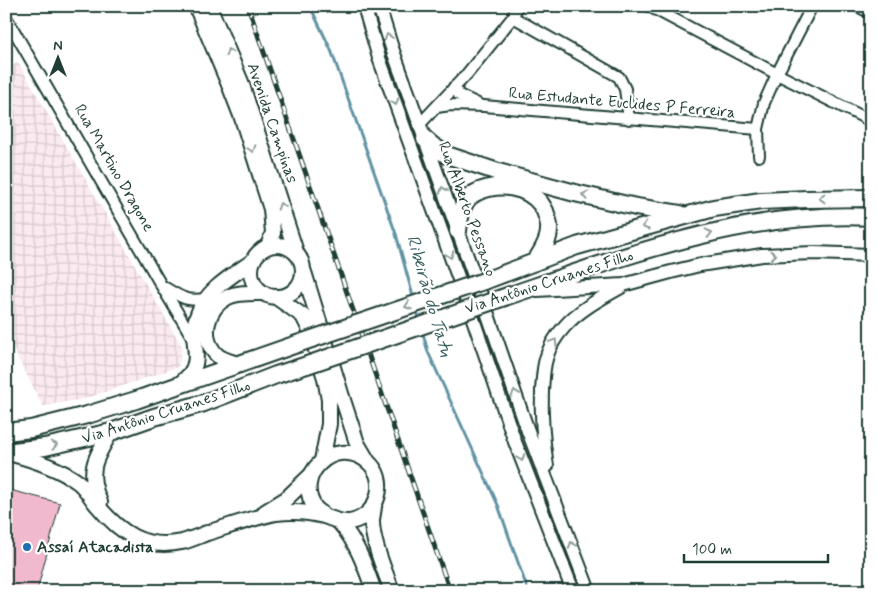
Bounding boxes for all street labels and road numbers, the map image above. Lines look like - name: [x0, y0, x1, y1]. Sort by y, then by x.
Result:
- street label: Avenida Campinas: [242, 60, 302, 186]
- street label: Rua Estudante Euclides P Ferreira: [508, 83, 736, 123]
- street label: Rua Martino Dragone: [69, 101, 159, 236]
- street label: Rua Alberto Pessano: [433, 139, 501, 280]
- street label: Via Antônio Cruanes Filho: [462, 245, 636, 319]
- street label: Via Antônio Cruanes Filho: [79, 375, 253, 449]

